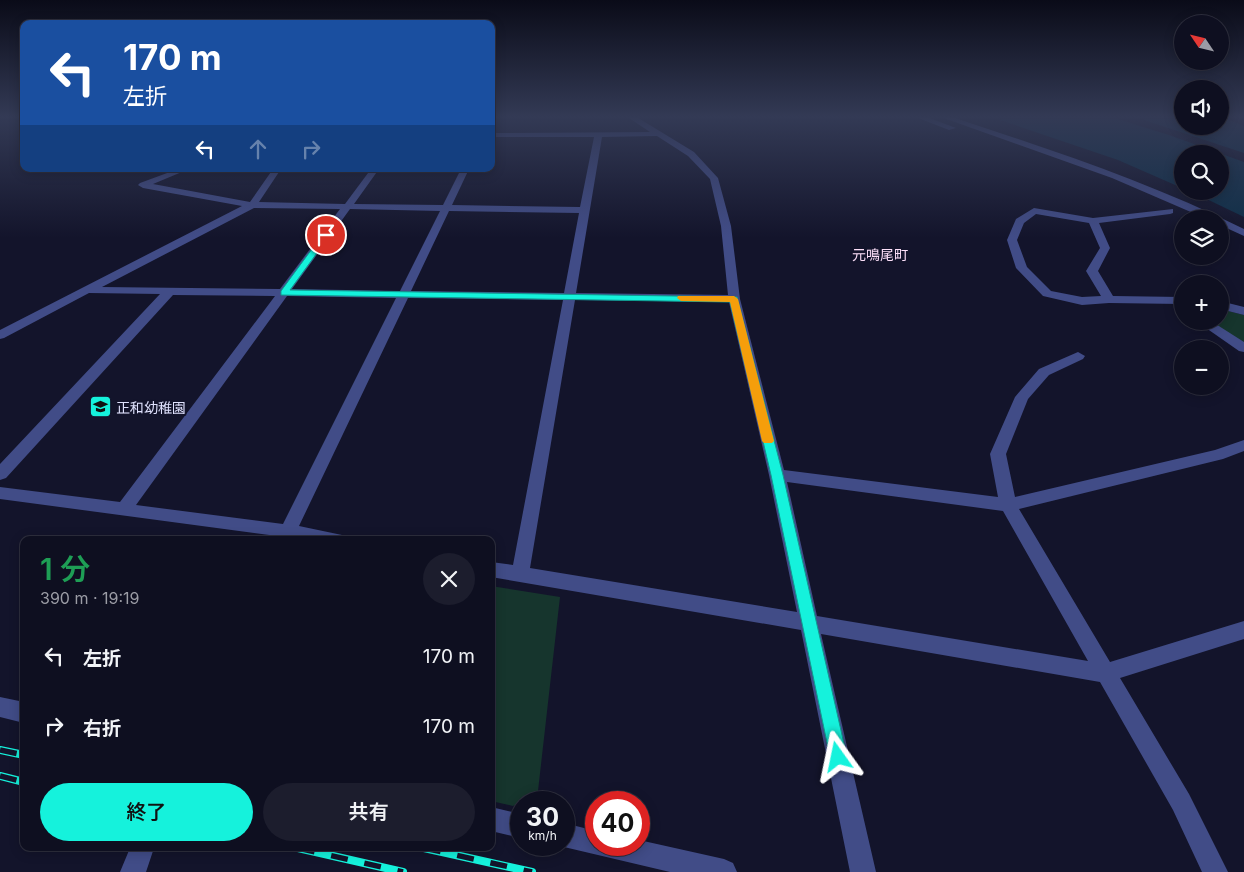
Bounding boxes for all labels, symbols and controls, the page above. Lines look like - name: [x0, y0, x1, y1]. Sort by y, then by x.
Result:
- north arrow: [1174, 15, 1229, 70]
- map controls: [1174, 15, 1229, 395]
- text: 170 m: [123, 36, 222, 78]
- icon: left: [40, 40, 105, 105]
- button: sound: [1174, 80, 1229, 135]
- text: 左折: [123, 83, 167, 109]
- icon: left: [191, 135, 219, 163]
- icon: ahead: [244, 135, 272, 163]
- icon: right: [297, 135, 325, 163]
- button: search: [1174, 145, 1229, 200]
- button: layers: [1174, 210, 1229, 265]
- pin: [305, 214, 347, 256]
- icon: arrive: [312, 221, 340, 249]
- district label: 元鳴尾町: [852, 246, 908, 263]
- button: +: [1174, 275, 1229, 330]
- button: −: [1174, 340, 1229, 395]
- school or university icon: 正和幼稚園: [88, 395, 112, 419]
- place label: 正和幼稚園: [116, 399, 186, 416]
- text: 1 分: [40, 551, 90, 587]
- button: close: [423, 553, 475, 605]
- text: 390 m · 19:19: [40, 588, 140, 608]
- icon: left: [40, 642, 68, 670]
- text: 170 m: [423, 645, 475, 668]
- text: 左折: [83, 647, 121, 670]
- icon: right: [40, 712, 68, 740]
- text: 170 m: [423, 715, 475, 738]
- text: 右折: [83, 717, 121, 740]
- position arrow: [811, 730, 863, 782]
- button: 終了: [40, 783, 253, 841]
- button: 共有: [263, 783, 475, 841]
- speed limit sign: 40: [585, 791, 650, 856]
- text: 30: [526, 802, 559, 832]
- text: km/h: [528, 828, 557, 843]

